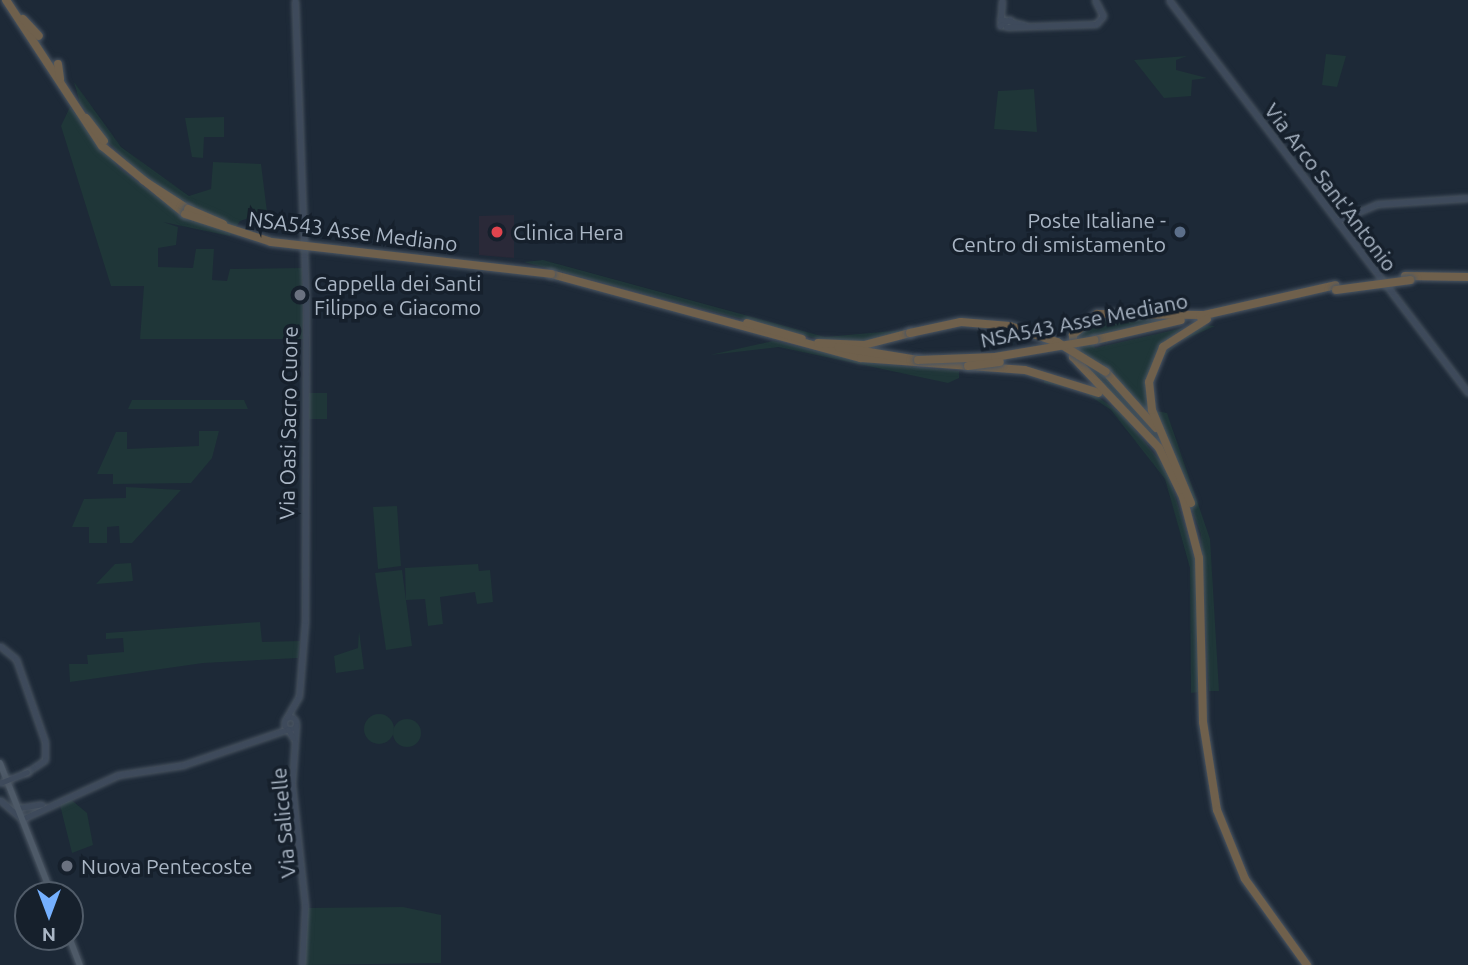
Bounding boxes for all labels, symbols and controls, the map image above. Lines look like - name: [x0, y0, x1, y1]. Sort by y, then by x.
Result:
- street label: Via Arco Sant'Antonio: [1259, 98, 1403, 276]
- street label: NSA543 Asse Mediano: [247, 206, 459, 256]
- place label: Poste Italiane - Centro di smistamento: [951, 207, 1166, 257]
- place label: Clinica Hera: [513, 219, 624, 245]
- marker: Clinica Hera: [487, 222, 507, 242]
- marker: Poste Italiane - Centro di smistamento: [1172, 224, 1188, 240]
- place label: Cappella dei Santi Filippo e Giacomo: [314, 270, 481, 320]
- marker: Cappella dei Santi Filippo e Giacomo: [292, 287, 308, 303]
- street label: NSA543 Asse Mediano: [978, 288, 1190, 352]
- street label: Via Oasi Sacro Cuore: [274, 326, 302, 520]
- street label: Via Salicelle: [266, 767, 300, 879]
- place label: Nuova Pentecoste: [81, 853, 252, 879]
- marker: Nuova Pentecoste: [59, 858, 75, 874]
- north arrow: [14, 881, 84, 951]
- text: N: [42, 924, 56, 946]

